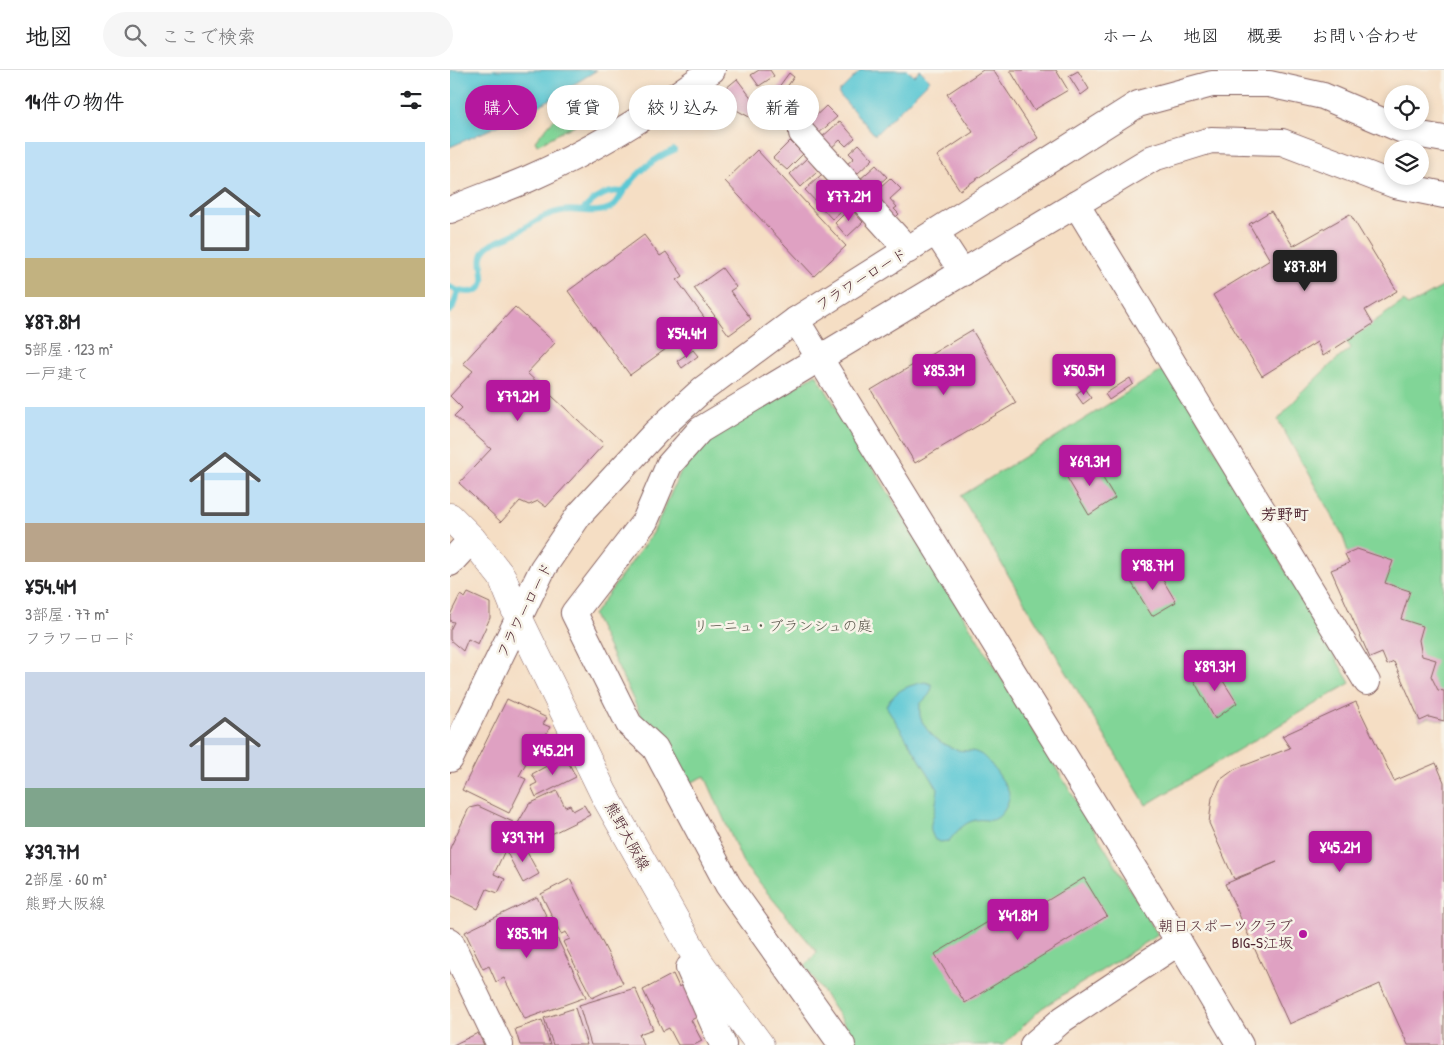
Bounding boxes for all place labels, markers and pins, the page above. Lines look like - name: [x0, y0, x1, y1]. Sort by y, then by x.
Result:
- pin: ¥77.2M: [808, 180, 890, 222]
- pin: ¥87.8M: [1264, 250, 1346, 292]
- pin: ¥54.4M: [646, 316, 728, 359]
- pin: ¥85.3M: [903, 354, 985, 396]
- pin: ¥50.5M: [1043, 354, 1125, 396]
- pin: ¥79.2M: [477, 380, 559, 422]
- pin: ¥69.3M: [1049, 444, 1131, 487]
- pin: ¥98.7M: [1112, 548, 1194, 591]
- pin: ¥89.3M: [1174, 650, 1256, 692]
- pin: ¥45.2M: [512, 734, 594, 776]
- pin: ¥39.7M: [482, 820, 564, 863]
- pin: ¥45.2M: [1299, 830, 1381, 873]
- pin: ¥41.8M: [977, 898, 1059, 941]
- place label: 朝日スポーツクラブ BIG-S江坂: [1158, 915, 1293, 953]
- pin: ¥85.9M: [486, 916, 568, 959]
- marker: 朝日スポーツクラブ BIG-S江坂: [1297, 928, 1309, 940]

